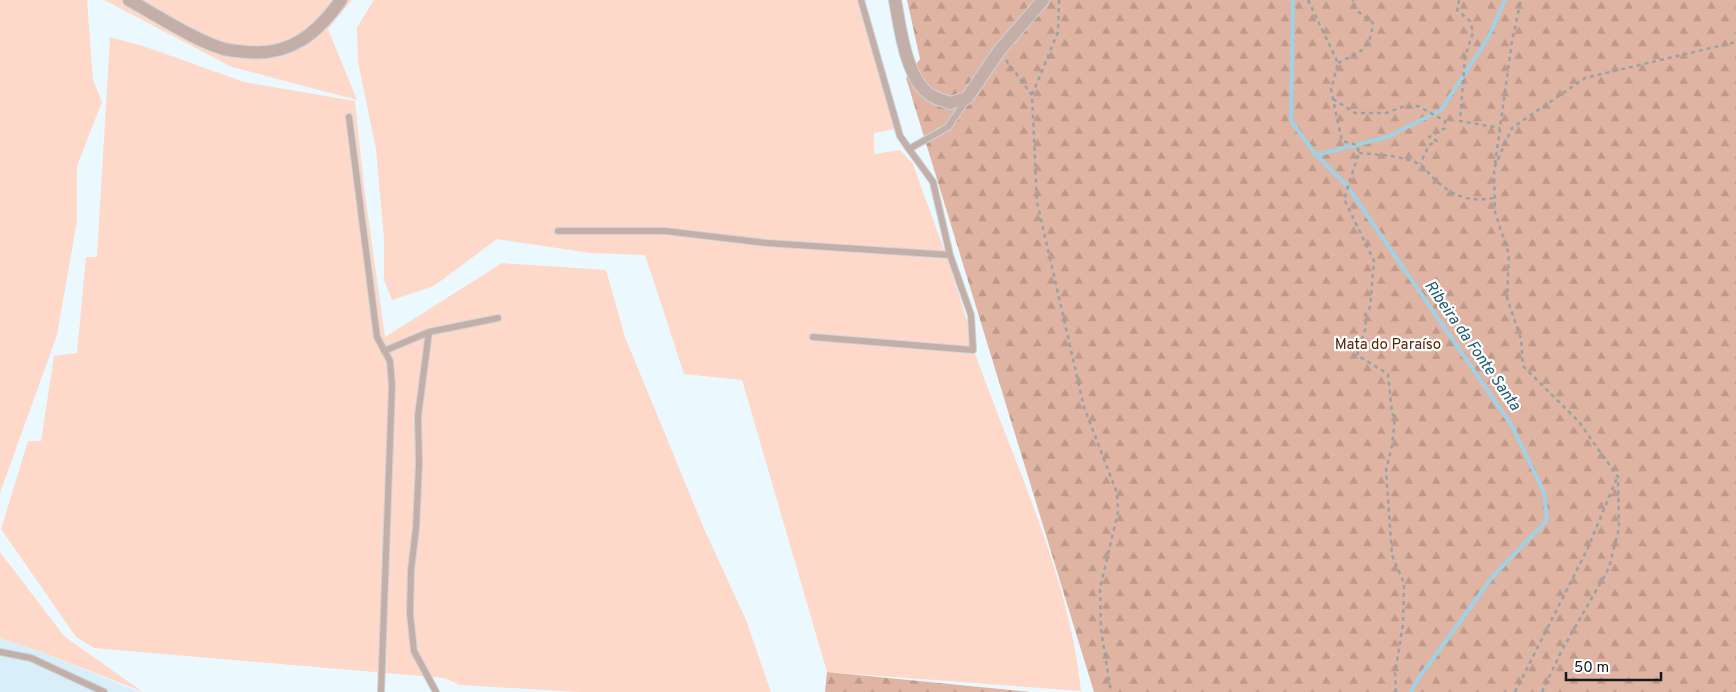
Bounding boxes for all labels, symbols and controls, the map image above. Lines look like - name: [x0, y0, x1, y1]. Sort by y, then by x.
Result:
- water label: Ribeira da Fonte Santa: [1419, 277, 1525, 416]
- park label: Mata do Paraíso: [1335, 336, 1441, 355]
- scale bar: [1566, 650, 1661, 682]
- text: 50 m: [1574, 659, 1609, 678]

